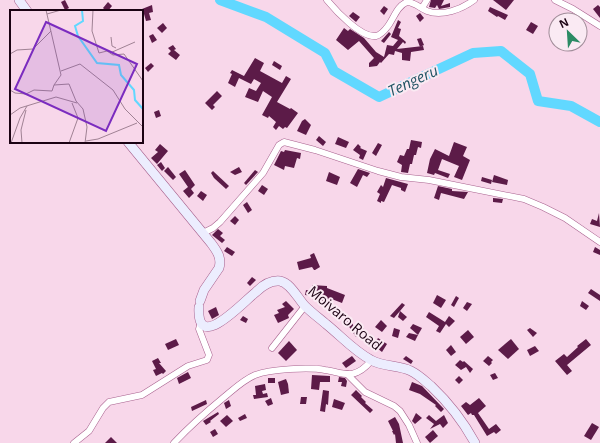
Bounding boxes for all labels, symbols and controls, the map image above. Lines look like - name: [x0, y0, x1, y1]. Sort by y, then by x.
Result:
- inset map: [10, 10, 143, 143]
- north arrow: [548, 12, 588, 52]
- text: N: [556, 14, 571, 31]
- water label: Tengeru: [384, 60, 441, 100]
- street label: Moivaro Road: [305, 281, 386, 354]

